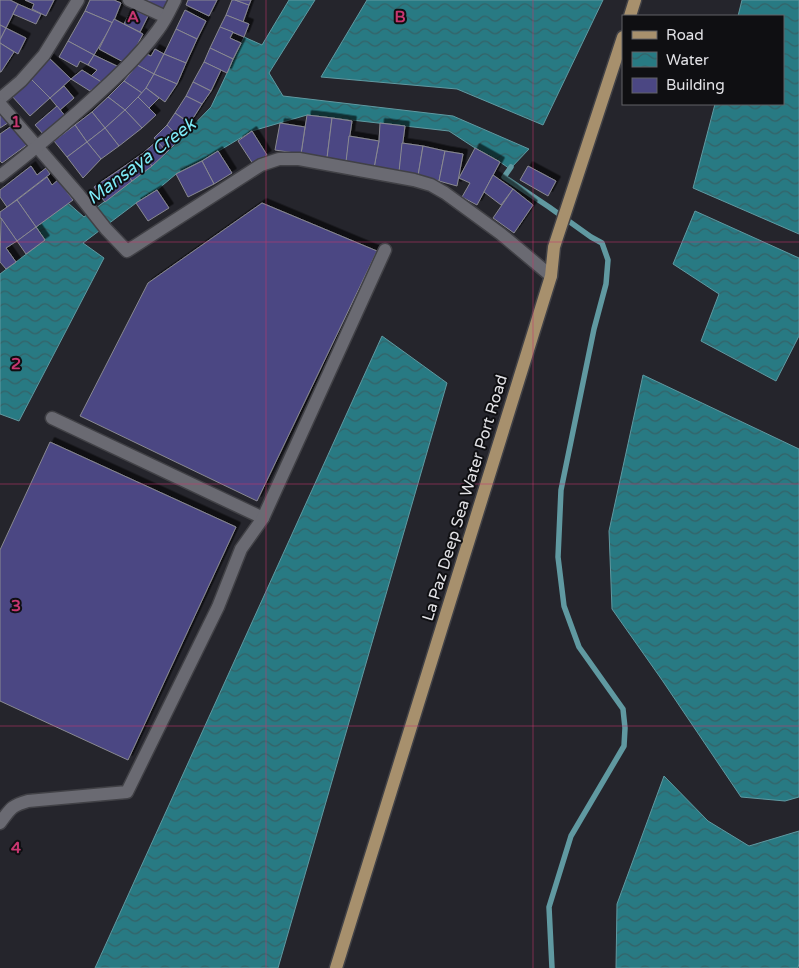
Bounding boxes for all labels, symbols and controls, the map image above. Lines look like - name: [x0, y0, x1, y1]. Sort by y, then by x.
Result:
- text: A: [127, 7, 139, 27]
- text: B: [394, 7, 406, 27]
- legend: [622, 15, 784, 105]
- text: Road: [666, 26, 704, 44]
- text: Water: [666, 51, 709, 69]
- text: Building: [666, 76, 725, 94]
- text: 1: [11, 112, 21, 132]
- water label: Mansaya Creek: [82, 112, 201, 209]
- text: 2: [11, 354, 21, 374]
- street label: La Paz Deep Sea Water Port Road: [418, 372, 512, 624]
- text: 3: [11, 596, 21, 616]
- text: 4: [11, 838, 21, 858]

